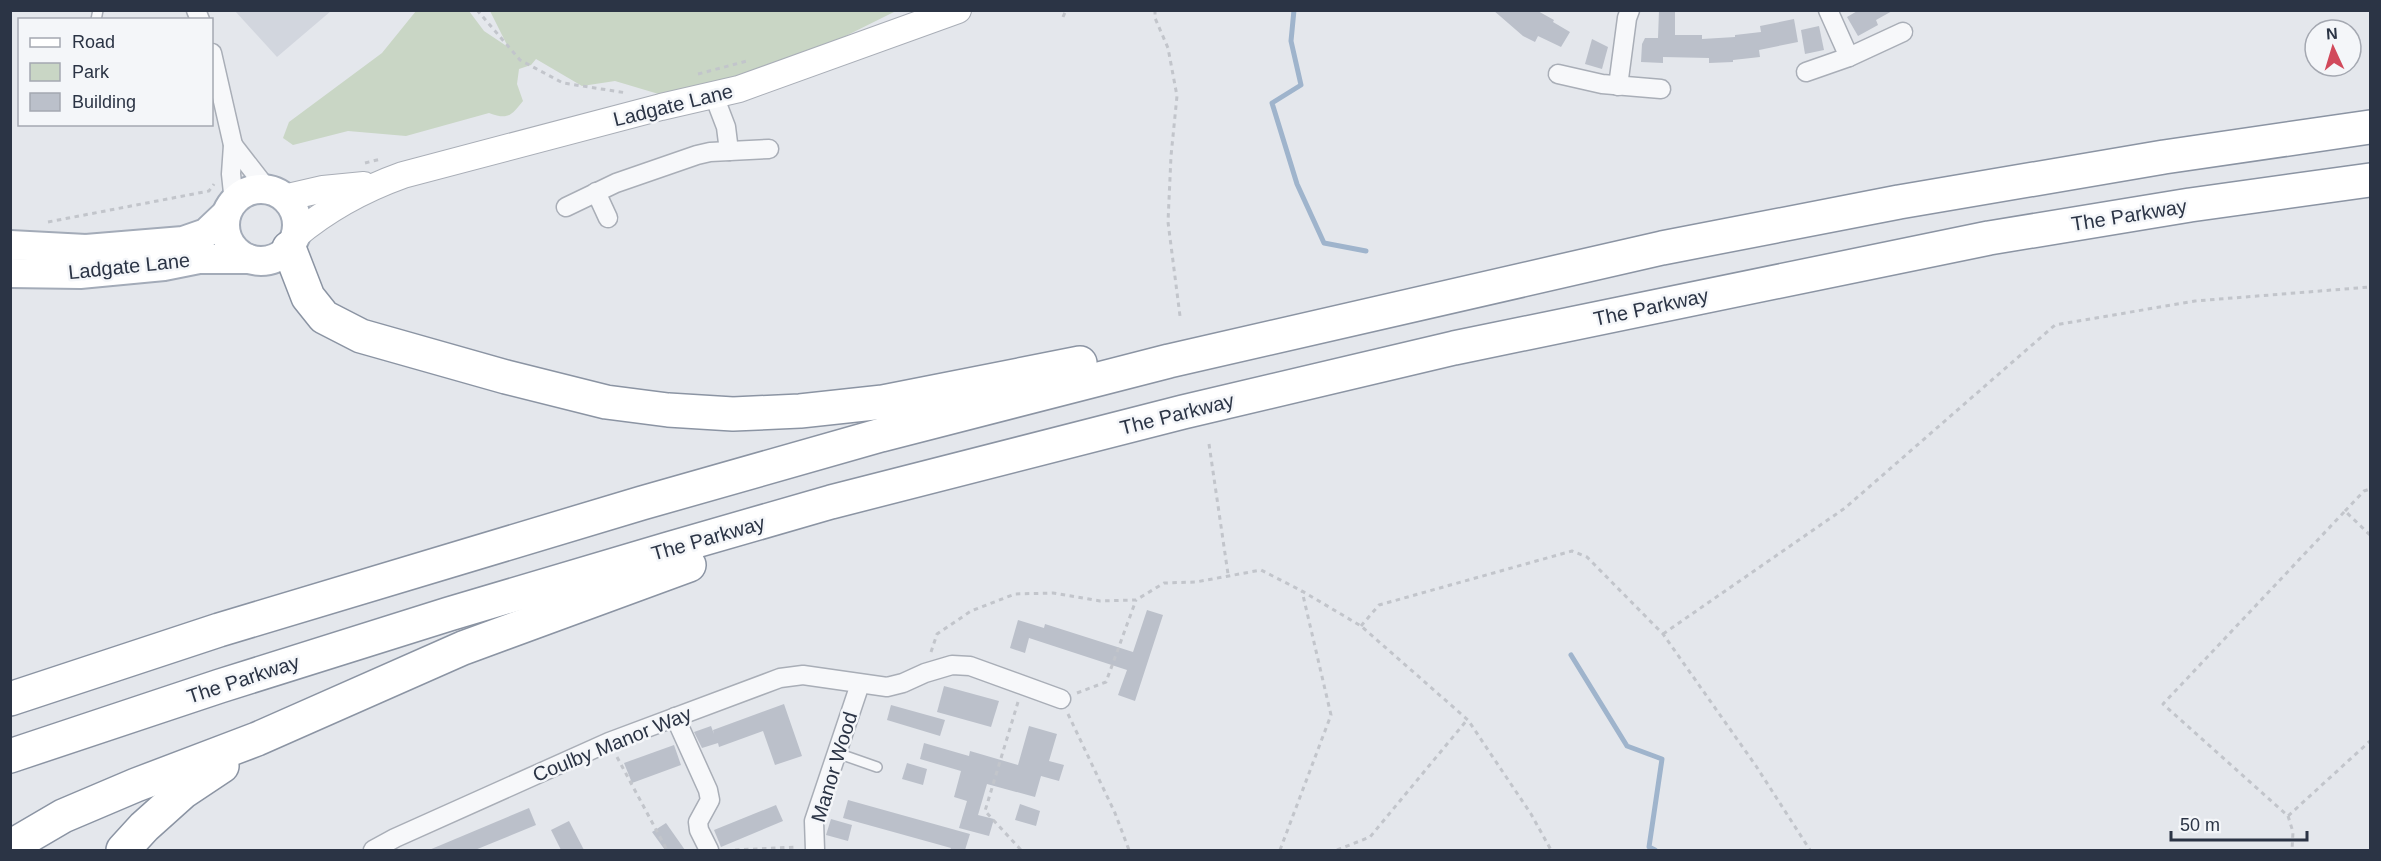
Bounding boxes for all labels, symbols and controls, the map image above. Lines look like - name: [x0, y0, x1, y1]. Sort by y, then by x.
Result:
- legend: [18, 18, 213, 126]
- north arrow: [2303, 18, 2363, 78]
- text: N: [2326, 25, 2338, 42]
- text: Road: [72, 32, 115, 52]
- text: Park: [72, 62, 110, 82]
- street label: Ladgate Lane: [611, 80, 735, 130]
- text: Building: [72, 92, 136, 112]
- street label: The Parkway: [2070, 195, 2188, 235]
- street label: Ladgate Lane: [67, 249, 191, 283]
- street label: The Parkway: [1592, 284, 1710, 330]
- street label: The Parkway: [1118, 389, 1236, 439]
- street label: The Parkway: [649, 511, 767, 565]
- street label: The Parkway: [184, 651, 302, 707]
- street label: Coulby Manor Way: [529, 702, 695, 786]
- street label: Manor Wood: [807, 709, 861, 825]
- scale bar: [2171, 804, 2308, 842]
- text: 50 m: [2180, 815, 2220, 835]

